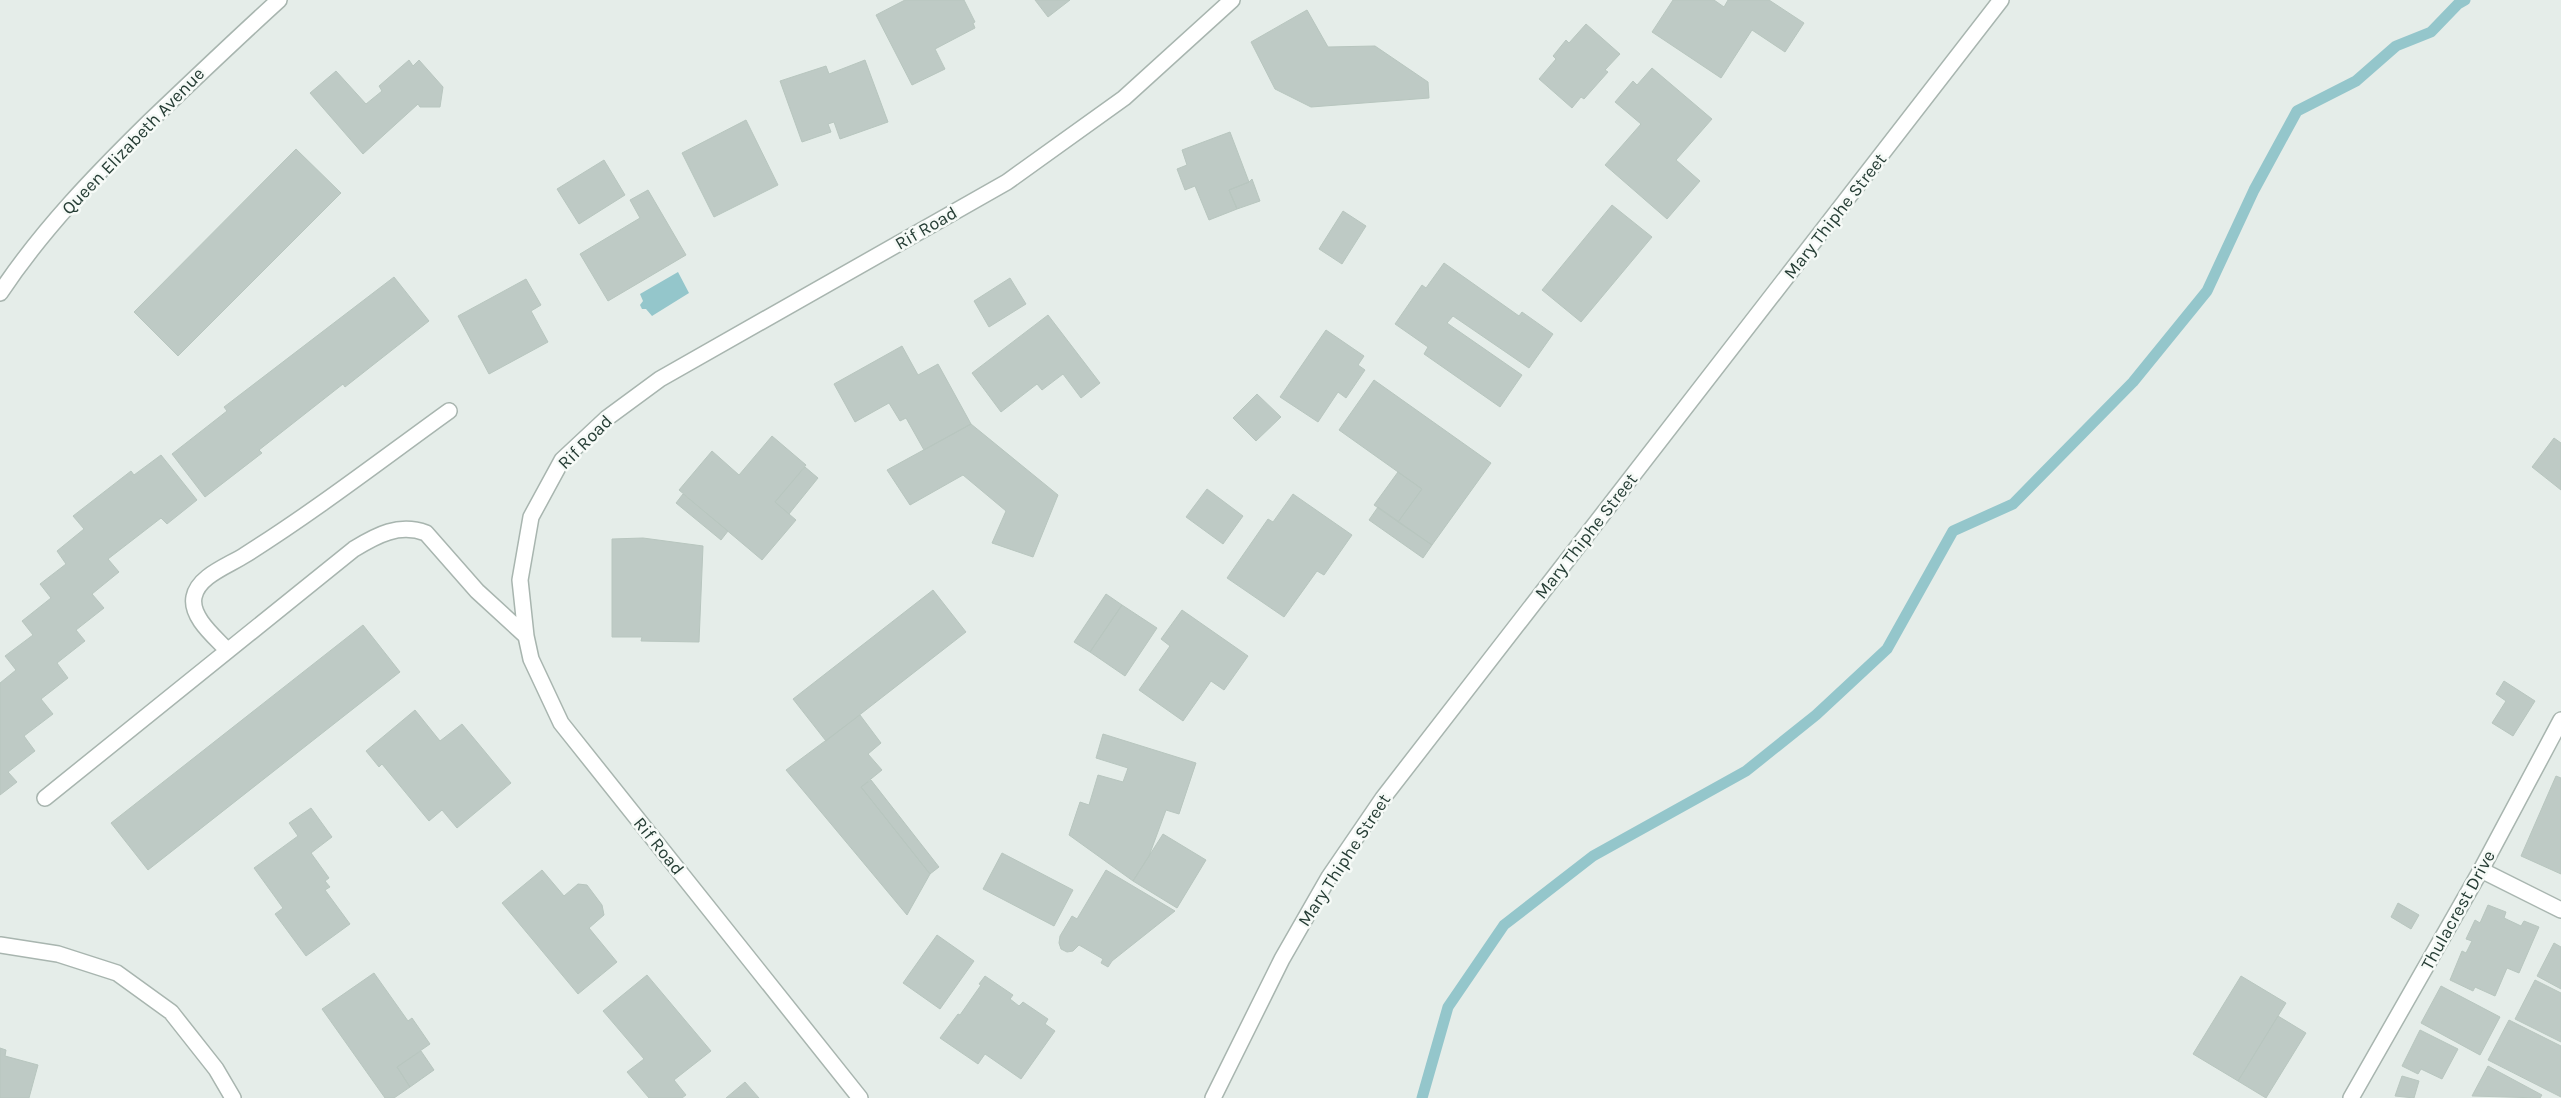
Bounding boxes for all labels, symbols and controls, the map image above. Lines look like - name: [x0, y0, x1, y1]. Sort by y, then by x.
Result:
- street label: Queen Elizabeth Avenue: [57, 63, 209, 219]
- street label: Mary Thiphe Street: [1779, 148, 1891, 283]
- street label: Rif Road: [891, 201, 961, 255]
- street label: Rif Road: [553, 410, 617, 474]
- street label: Mary Thiphe Street: [1530, 468, 1642, 603]
- street label: Mary Thiphe Street: [1293, 789, 1395, 931]
- street label: Rif Road: [629, 813, 689, 879]
- street label: Thulacrest Drive: [2416, 846, 2500, 974]

